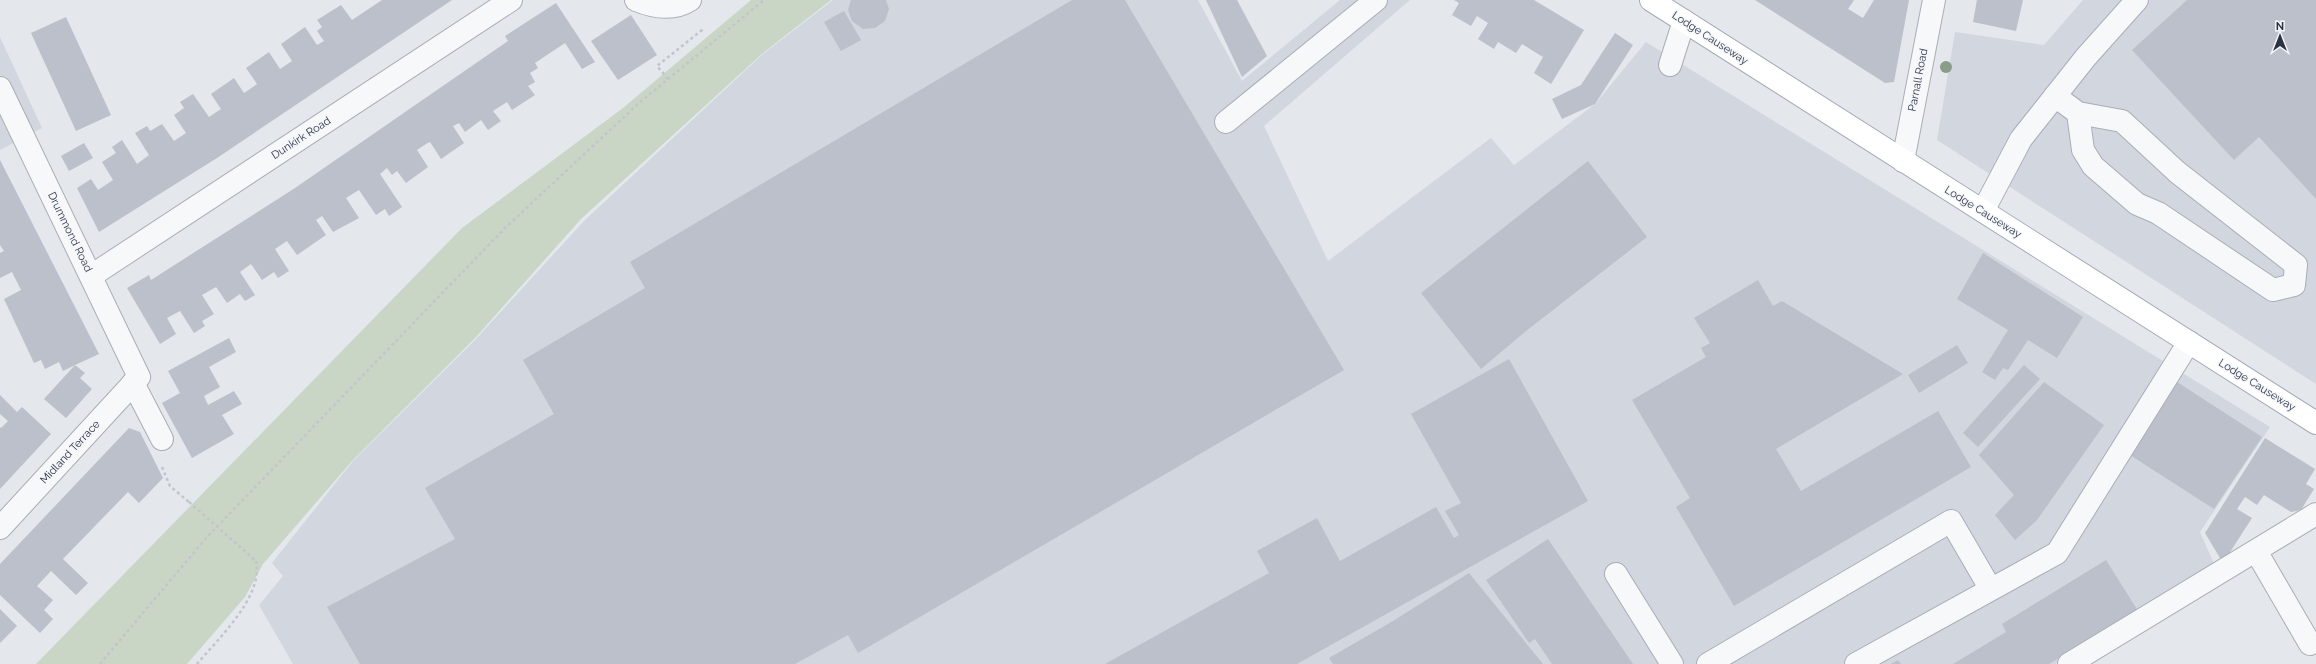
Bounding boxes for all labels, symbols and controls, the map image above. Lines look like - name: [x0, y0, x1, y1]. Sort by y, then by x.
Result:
- street label: Lodge Causeway: [1670, 9, 1750, 67]
- north arrow: [2260, 16, 2300, 56]
- text: N: [2276, 20, 2284, 33]
- street label: Parnall Road: [1906, 47, 1931, 113]
- street label: Dunkirk Road: [269, 114, 333, 162]
- street label: Lodge Causeway: [1942, 183, 2024, 241]
- street label: Drummond Road: [45, 190, 95, 274]
- street label: Lodge Causeway: [2216, 356, 2298, 414]
- street label: Midland Terrace: [37, 417, 103, 486]

